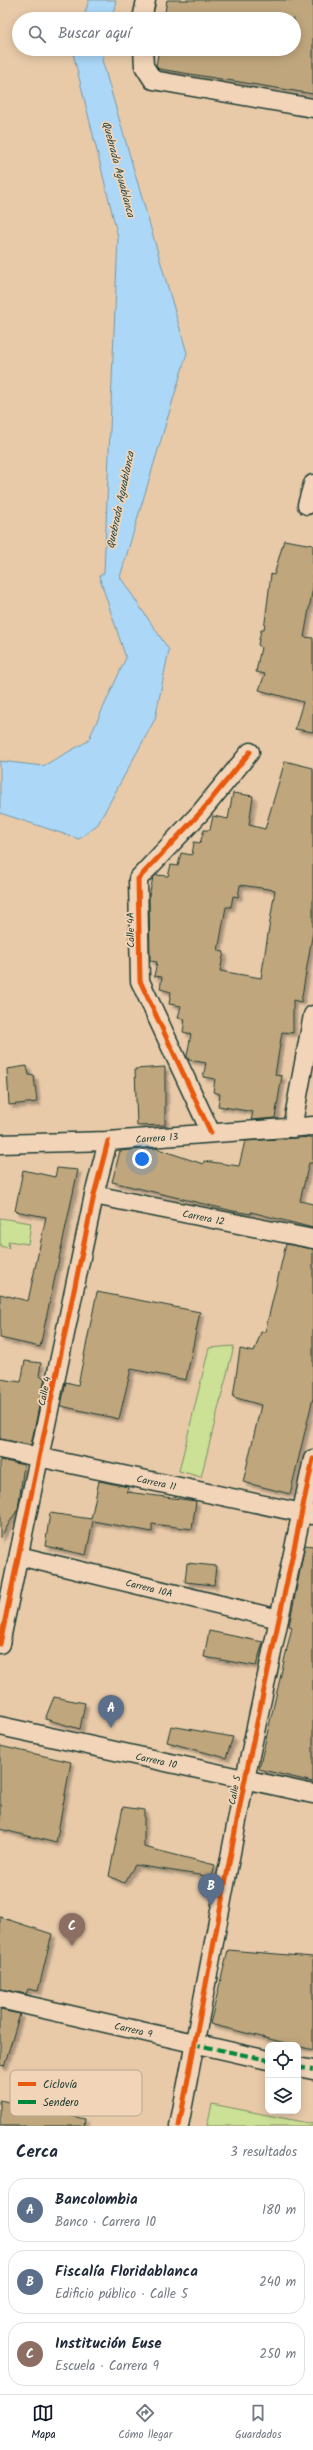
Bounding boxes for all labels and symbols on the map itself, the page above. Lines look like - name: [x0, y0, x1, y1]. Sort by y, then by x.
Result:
- water label: Quebrada Aguablanca: [97, 119, 140, 220]
- water label: Quebrada Aguablanca: [102, 449, 140, 550]
- street label: Calle 4A: [123, 912, 139, 948]
- street label: Carrera 13: [135, 1129, 179, 1148]
- your location: [132, 1149, 152, 1169]
- street label: Carrera 12: [181, 1206, 226, 1230]
- street label: Calle 4: [34, 1375, 56, 1407]
- street label: Carrera 11: [135, 1471, 178, 1495]
- street label: Carrera 10A: [124, 1575, 174, 1602]
- pin: A: [98, 1695, 124, 1728]
- street label: Carrera 10: [134, 1749, 178, 1773]
- street label: Calle 5: [224, 1774, 246, 1806]
- pin: B: [198, 1873, 224, 1906]
- pin: C: [59, 1913, 85, 1946]
- street label: Carrera 9: [113, 2018, 154, 2043]
- legend: [10, 2070, 142, 2116]
- text: Ciclovía: [43, 2076, 77, 2094]
- text: Sendero: [43, 2094, 79, 2112]

